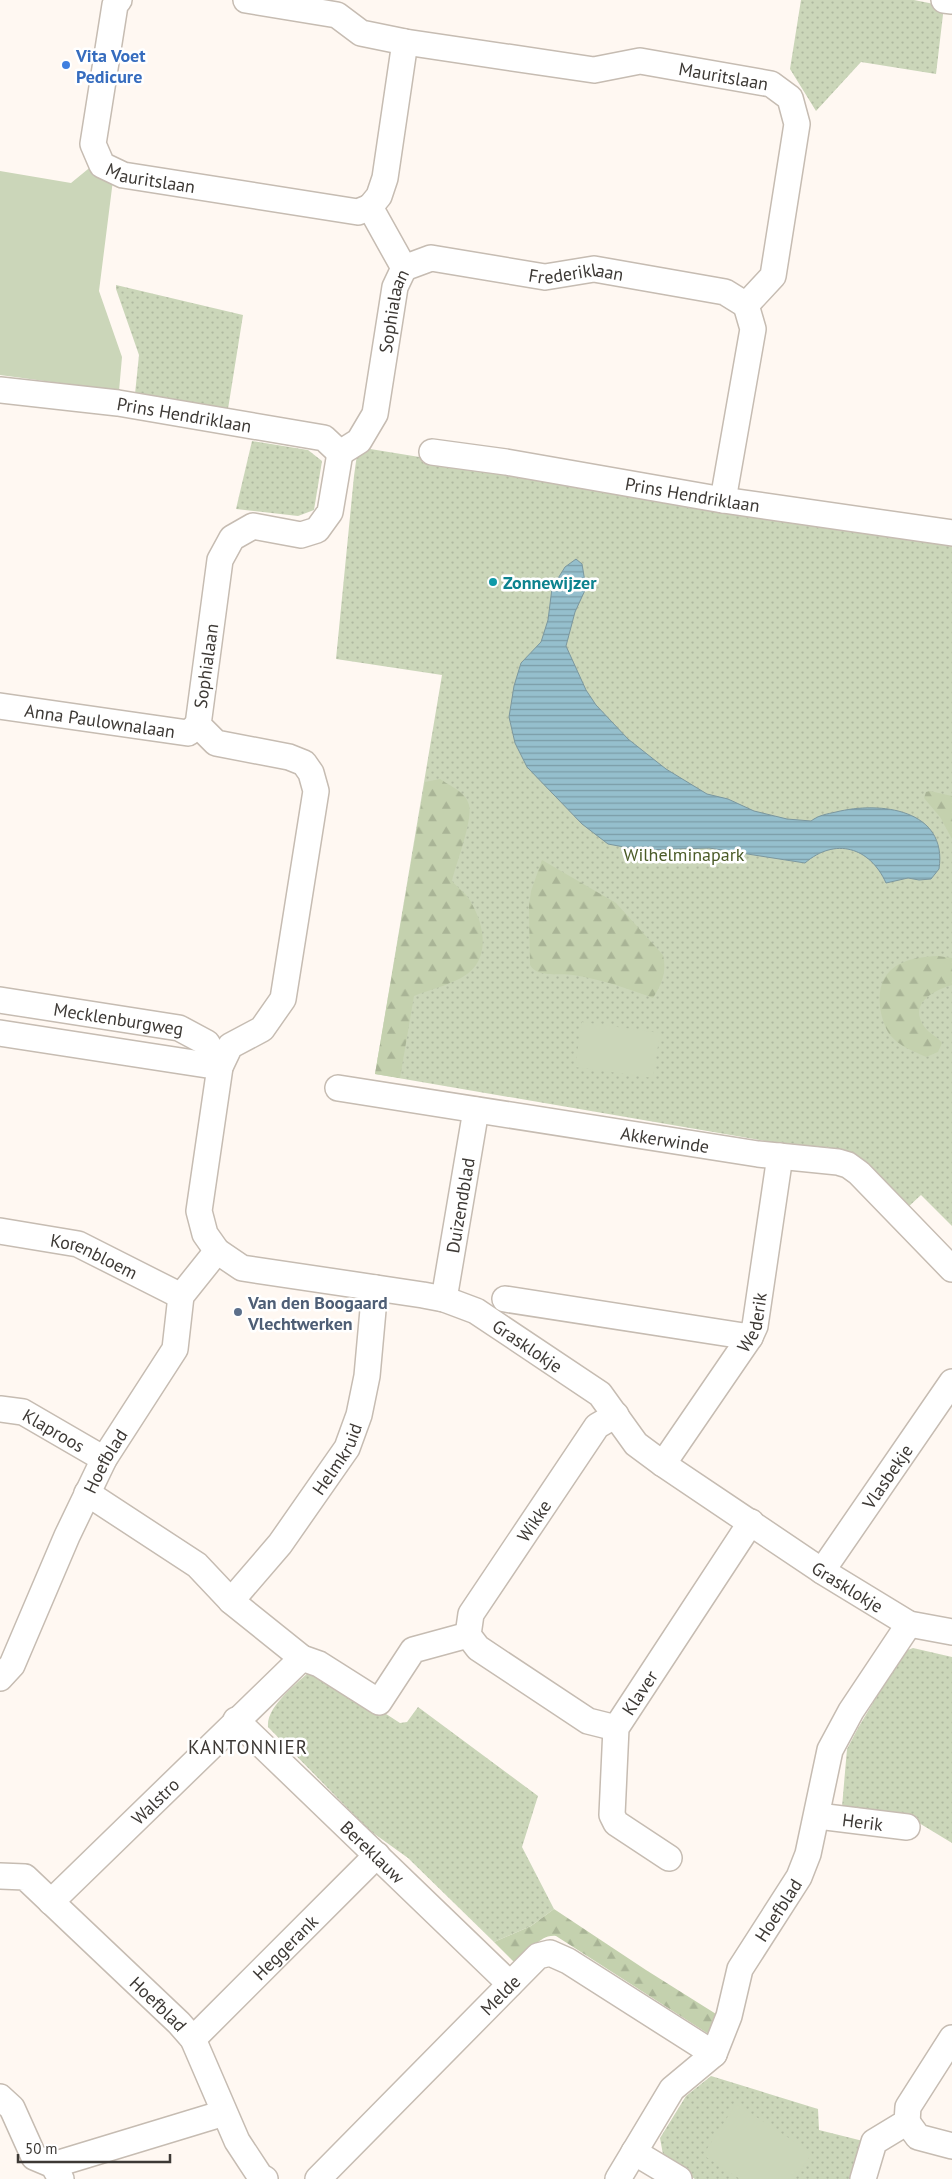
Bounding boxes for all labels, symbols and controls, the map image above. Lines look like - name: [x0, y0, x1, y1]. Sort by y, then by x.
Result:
- place label: Vita Voet Pedicure: [75, 44, 146, 88]
- street label: Mauritslaan: [677, 57, 770, 95]
- marker: Vita Voet Pedicure: [60, 59, 72, 71]
- street label: Mauritslaan: [102, 157, 197, 198]
- street label: Frederiklaan: [527, 257, 626, 289]
- street label: Sophialaan: [373, 265, 413, 355]
- street label: Prins Hendriklaan: [115, 392, 253, 437]
- street label: Prins Hendriklaan: [624, 472, 761, 517]
- place label: Zonnewijzer: [503, 571, 597, 594]
- marker: Zonnewijzer: [487, 576, 499, 588]
- street label: Sophialaan: [189, 622, 223, 710]
- street label: Anna Paulownalaan: [23, 698, 177, 743]
- park label: Wilhelminapark: [624, 843, 745, 866]
- street label: Mecklenburgweg: [52, 997, 185, 1040]
- street label: Akkerwinde: [619, 1121, 711, 1158]
- street label: Duizendblad: [440, 1156, 479, 1255]
- street label: Korenbloem: [49, 1228, 142, 1284]
- street label: Wederik: [732, 1290, 771, 1357]
- place label: Van den Boogaard Vlechtwerken: [247, 1291, 388, 1335]
- marker: Van den Boogaard Vlechtwerken: [232, 1306, 244, 1318]
- street label: Grasklokje: [488, 1314, 567, 1377]
- street label: Klaproos: [19, 1403, 89, 1457]
- street label: Helmkruid: [306, 1420, 367, 1499]
- street label: Hoefblad: [78, 1424, 132, 1497]
- street label: Vlasbekje: [856, 1439, 917, 1514]
- street label: Wikke: [511, 1495, 556, 1546]
- street label: Grasklokje: [807, 1556, 888, 1617]
- street label: Klaver: [616, 1666, 662, 1719]
- district label: KANTONNIER: [188, 1735, 308, 1759]
- street label: Walstro: [126, 1773, 184, 1829]
- street label: Herik: [841, 1808, 885, 1835]
- street label: Bereklauw: [336, 1816, 410, 1889]
- street label: Hoefblad: [749, 1874, 807, 1946]
- street label: Heggerank: [247, 1909, 323, 1985]
- street label: Melde: [475, 1970, 525, 2020]
- street label: Hoefblad: [125, 1971, 192, 2036]
- scale bar: [18, 2132, 170, 2164]
- text: 50 m: [25, 2139, 58, 2158]

